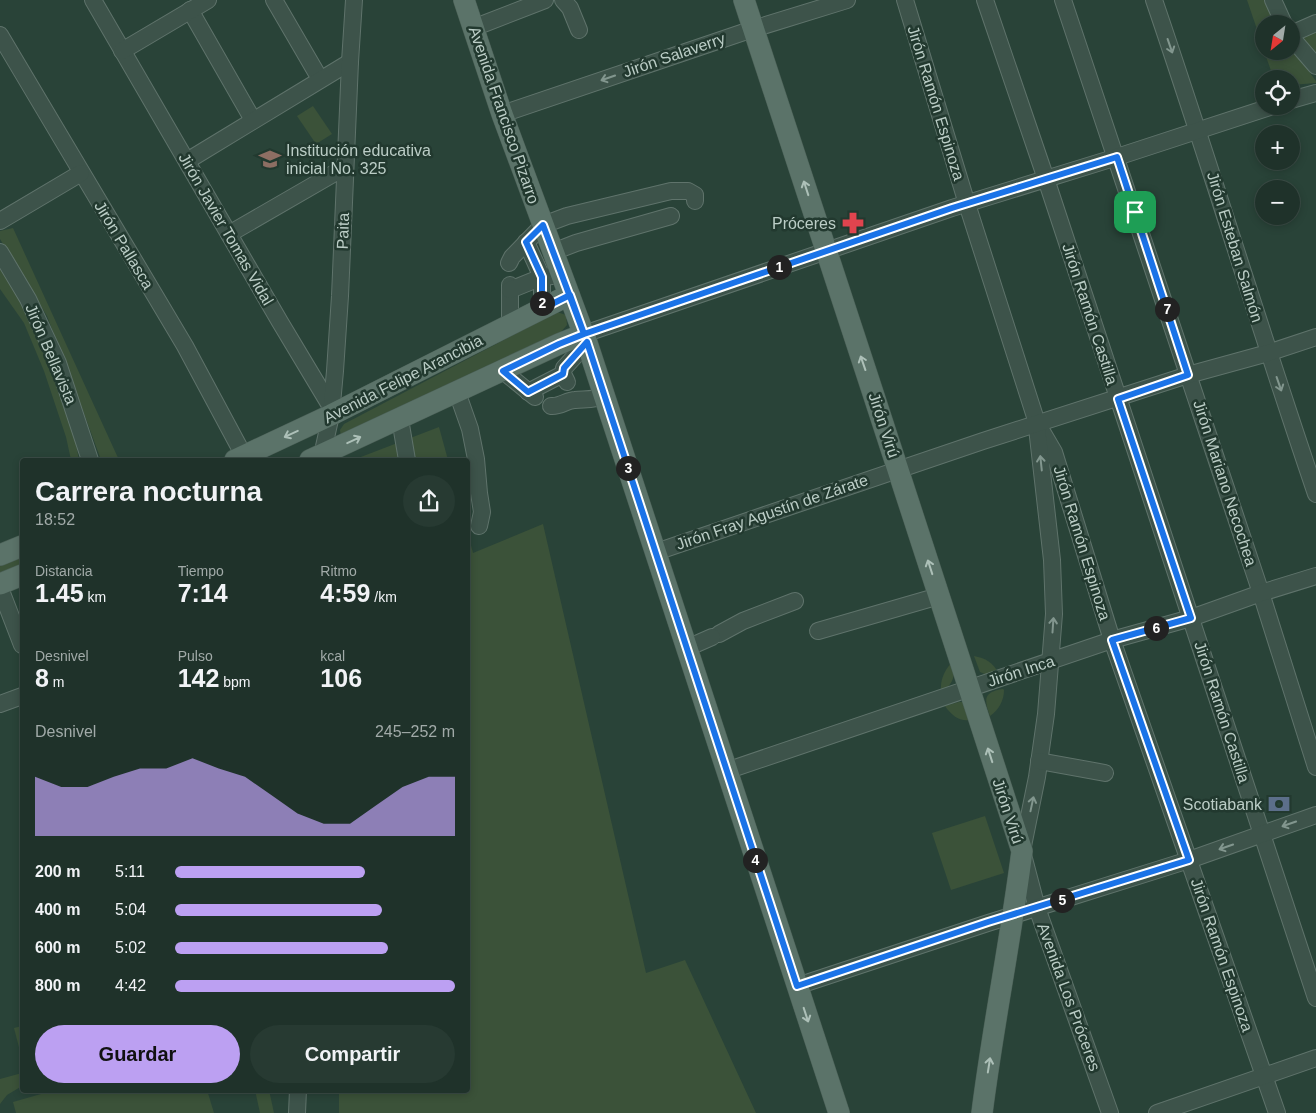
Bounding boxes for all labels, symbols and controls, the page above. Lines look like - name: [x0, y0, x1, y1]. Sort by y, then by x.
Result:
- north arrow: [1255, 15, 1300, 60]
- map controls: [1255, 15, 1300, 225]
- street label: Avenida Francisco Pizarro: [466, 24, 542, 206]
- street label: Jirón Ramón Espinoza: [904, 24, 968, 183]
- street label: Jirón Salaverry: [621, 30, 727, 80]
- one-way arrow: [1166, 38, 1175, 53]
- button: locate: [1255, 70, 1300, 115]
- one-way arrow: [600, 74, 616, 83]
- button: +: [1255, 125, 1300, 170]
- place label: Institución educativa inicial No. 325: [286, 142, 431, 177]
- school or university icon: Institución educativa inicial No. 325: [257, 146, 283, 172]
- street label: Jirón Javier Tomas Vidal: [175, 150, 277, 308]
- street label: Jirón Esteban Salmón: [1204, 170, 1266, 324]
- button: −: [1255, 180, 1300, 225]
- one-way arrow: [800, 181, 810, 197]
- pin: [1114, 191, 1156, 233]
- street label: Jirón Pallasca: [91, 198, 157, 292]
- icon: arrive: [1121, 198, 1149, 226]
- pharmacy icon: Próceres: [840, 210, 866, 236]
- street label: Paita: [334, 212, 352, 250]
- place label: Próceres: [772, 215, 836, 232]
- street label: Jirón Ramón Castilla: [1059, 241, 1121, 387]
- pin: 1: [766, 254, 792, 280]
- text: 1: [776, 259, 783, 275]
- pin: 2: [530, 290, 554, 316]
- text: 2: [539, 295, 546, 311]
- pin: 7: [1154, 296, 1180, 322]
- street label: Jirón Bellavista: [22, 301, 80, 407]
- text: 7: [1164, 301, 1171, 317]
- street label: Avenida Felipe Arancibia: [321, 331, 485, 426]
- one-way arrow: [858, 355, 867, 371]
- one-way arrow: [1275, 376, 1284, 391]
- street label: Jirón Virú: [866, 390, 902, 460]
- street label: Jirón Mariano Necochea: [1190, 398, 1260, 568]
- one-way arrow: [284, 430, 299, 439]
- one-way arrow: [346, 435, 361, 444]
- pin: 3: [616, 456, 640, 480]
- one-way arrow: [1036, 456, 1046, 472]
- text: 3: [625, 460, 632, 476]
- street label: Jirón Ramón Espinoza: [1050, 464, 1114, 623]
- street label: Jirón Fray Agustín de Zárate: [674, 471, 870, 553]
- button: share: [403, 475, 455, 527]
- text: Carrera nocturna: [35, 476, 262, 507]
- text: 18:52: [35, 511, 75, 528]
- one-way arrow: [924, 559, 934, 575]
- text: Distancia: [35, 563, 93, 579]
- text: Tiempo: [178, 563, 224, 579]
- text: Ritmo: [320, 563, 357, 579]
- text: 1.45: [35, 579, 84, 607]
- text: 7:14: [178, 579, 228, 607]
- text: 4:59: [320, 579, 370, 607]
- text: km: [84, 589, 106, 605]
- text: /km: [370, 589, 397, 605]
- pin: 6: [1144, 616, 1168, 640]
- one-way arrow: [1048, 617, 1058, 633]
- text: 6: [1153, 620, 1160, 636]
- street label: Jirón Ramón Castilla: [1191, 639, 1253, 785]
- text: Desnivel: [35, 648, 89, 664]
- text: Pulso: [178, 648, 213, 664]
- text: kcal: [320, 648, 345, 664]
- street label: Jirón Inca: [985, 652, 1057, 690]
- text: 8: [35, 664, 49, 692]
- text: 142: [178, 664, 219, 692]
- text: 106: [320, 664, 362, 692]
- text: m: [49, 674, 64, 690]
- text: bpm: [219, 674, 251, 690]
- text: Desnivel: [35, 723, 96, 740]
- text: 245–252 m: [375, 723, 455, 740]
- one-way arrow: [985, 747, 995, 763]
- street label: Jirón Virú: [990, 776, 1026, 846]
- bank icon: Scotiabank: [1266, 791, 1292, 817]
- one-way arrow: [1027, 796, 1037, 812]
- place label: Scotiabank: [1183, 796, 1263, 813]
- one-way arrow: [1282, 820, 1298, 829]
- one-way arrow: [1218, 843, 1234, 852]
- pin: 4: [742, 848, 768, 872]
- text: 4: [752, 852, 759, 868]
- text: 200 m: [35, 863, 80, 880]
- text: 5:11: [115, 863, 145, 880]
- street label: Jirón Ramón Espinoza: [1188, 876, 1256, 1034]
- pin: 5: [1050, 888, 1074, 912]
- text: 5: [1059, 892, 1066, 908]
- text: 400 m: [35, 901, 80, 918]
- text: 5:04: [115, 901, 146, 918]
- street label: Avenida Los Próceres: [1034, 921, 1104, 1073]
- text: 600 m: [35, 939, 80, 956]
- text: 5:02: [115, 939, 146, 956]
- text: 800 m: [35, 977, 80, 994]
- text: 4:42: [115, 977, 146, 994]
- one-way arrow: [802, 1006, 812, 1022]
- button: Guardar: [35, 1025, 240, 1083]
- button: Compartir: [250, 1025, 455, 1083]
- one-way arrow: [984, 1057, 994, 1073]

